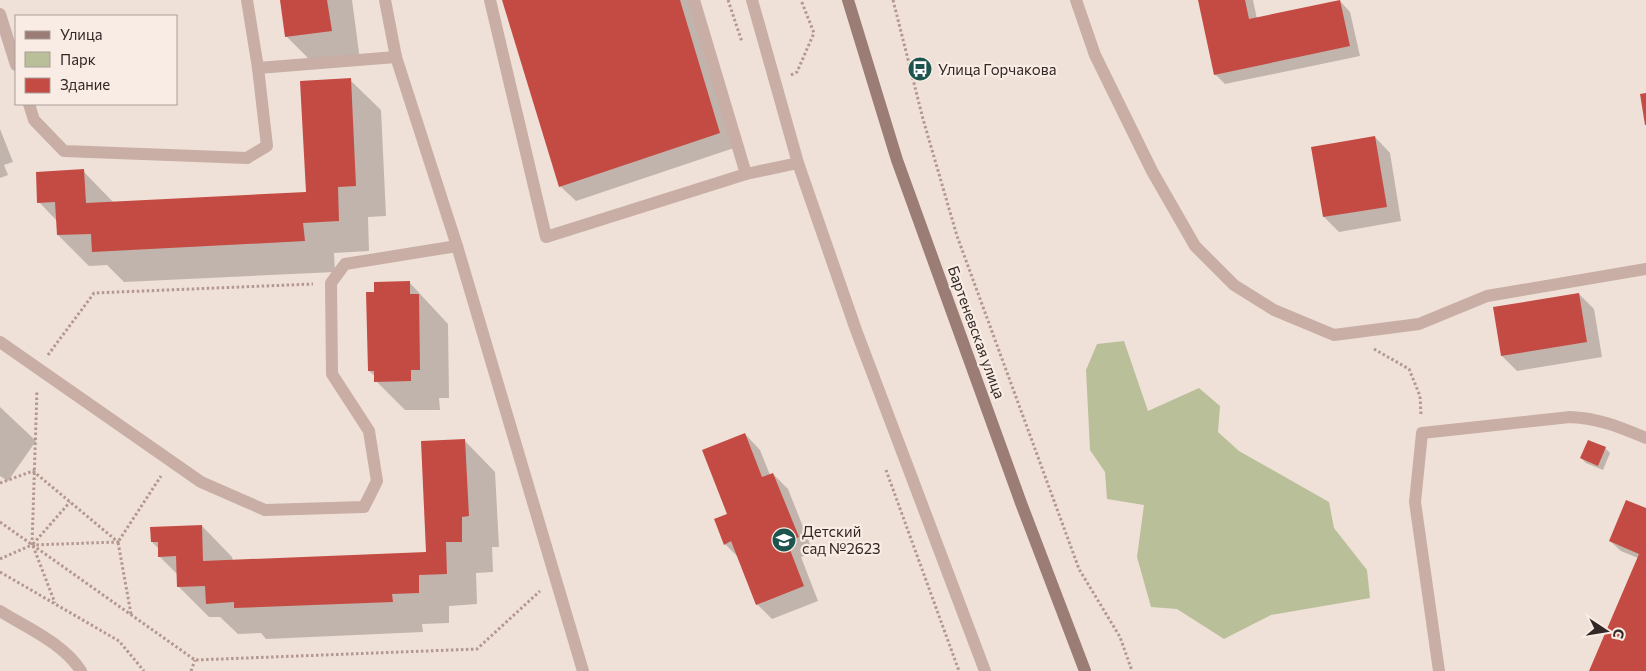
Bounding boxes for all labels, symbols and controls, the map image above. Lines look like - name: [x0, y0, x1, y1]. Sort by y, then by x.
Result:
- legend: [15, 15, 178, 105]
- text: Улица: [60, 25, 102, 43]
- text: Парк: [60, 50, 96, 68]
- bus stop icon: Улица Горчакова: [907, 56, 933, 82]
- place label: Улица Горчакова: [938, 60, 1057, 78]
- text: Здание: [60, 75, 110, 93]
- street label: Бартеневская улица: [945, 263, 1009, 401]
- place label: Детский сад №2623: [802, 522, 881, 557]
- school or university icon: Детский сад №2623: [771, 527, 797, 553]
- north arrow: [1581, 606, 1631, 656]
- text: С: [1610, 627, 1629, 640]

